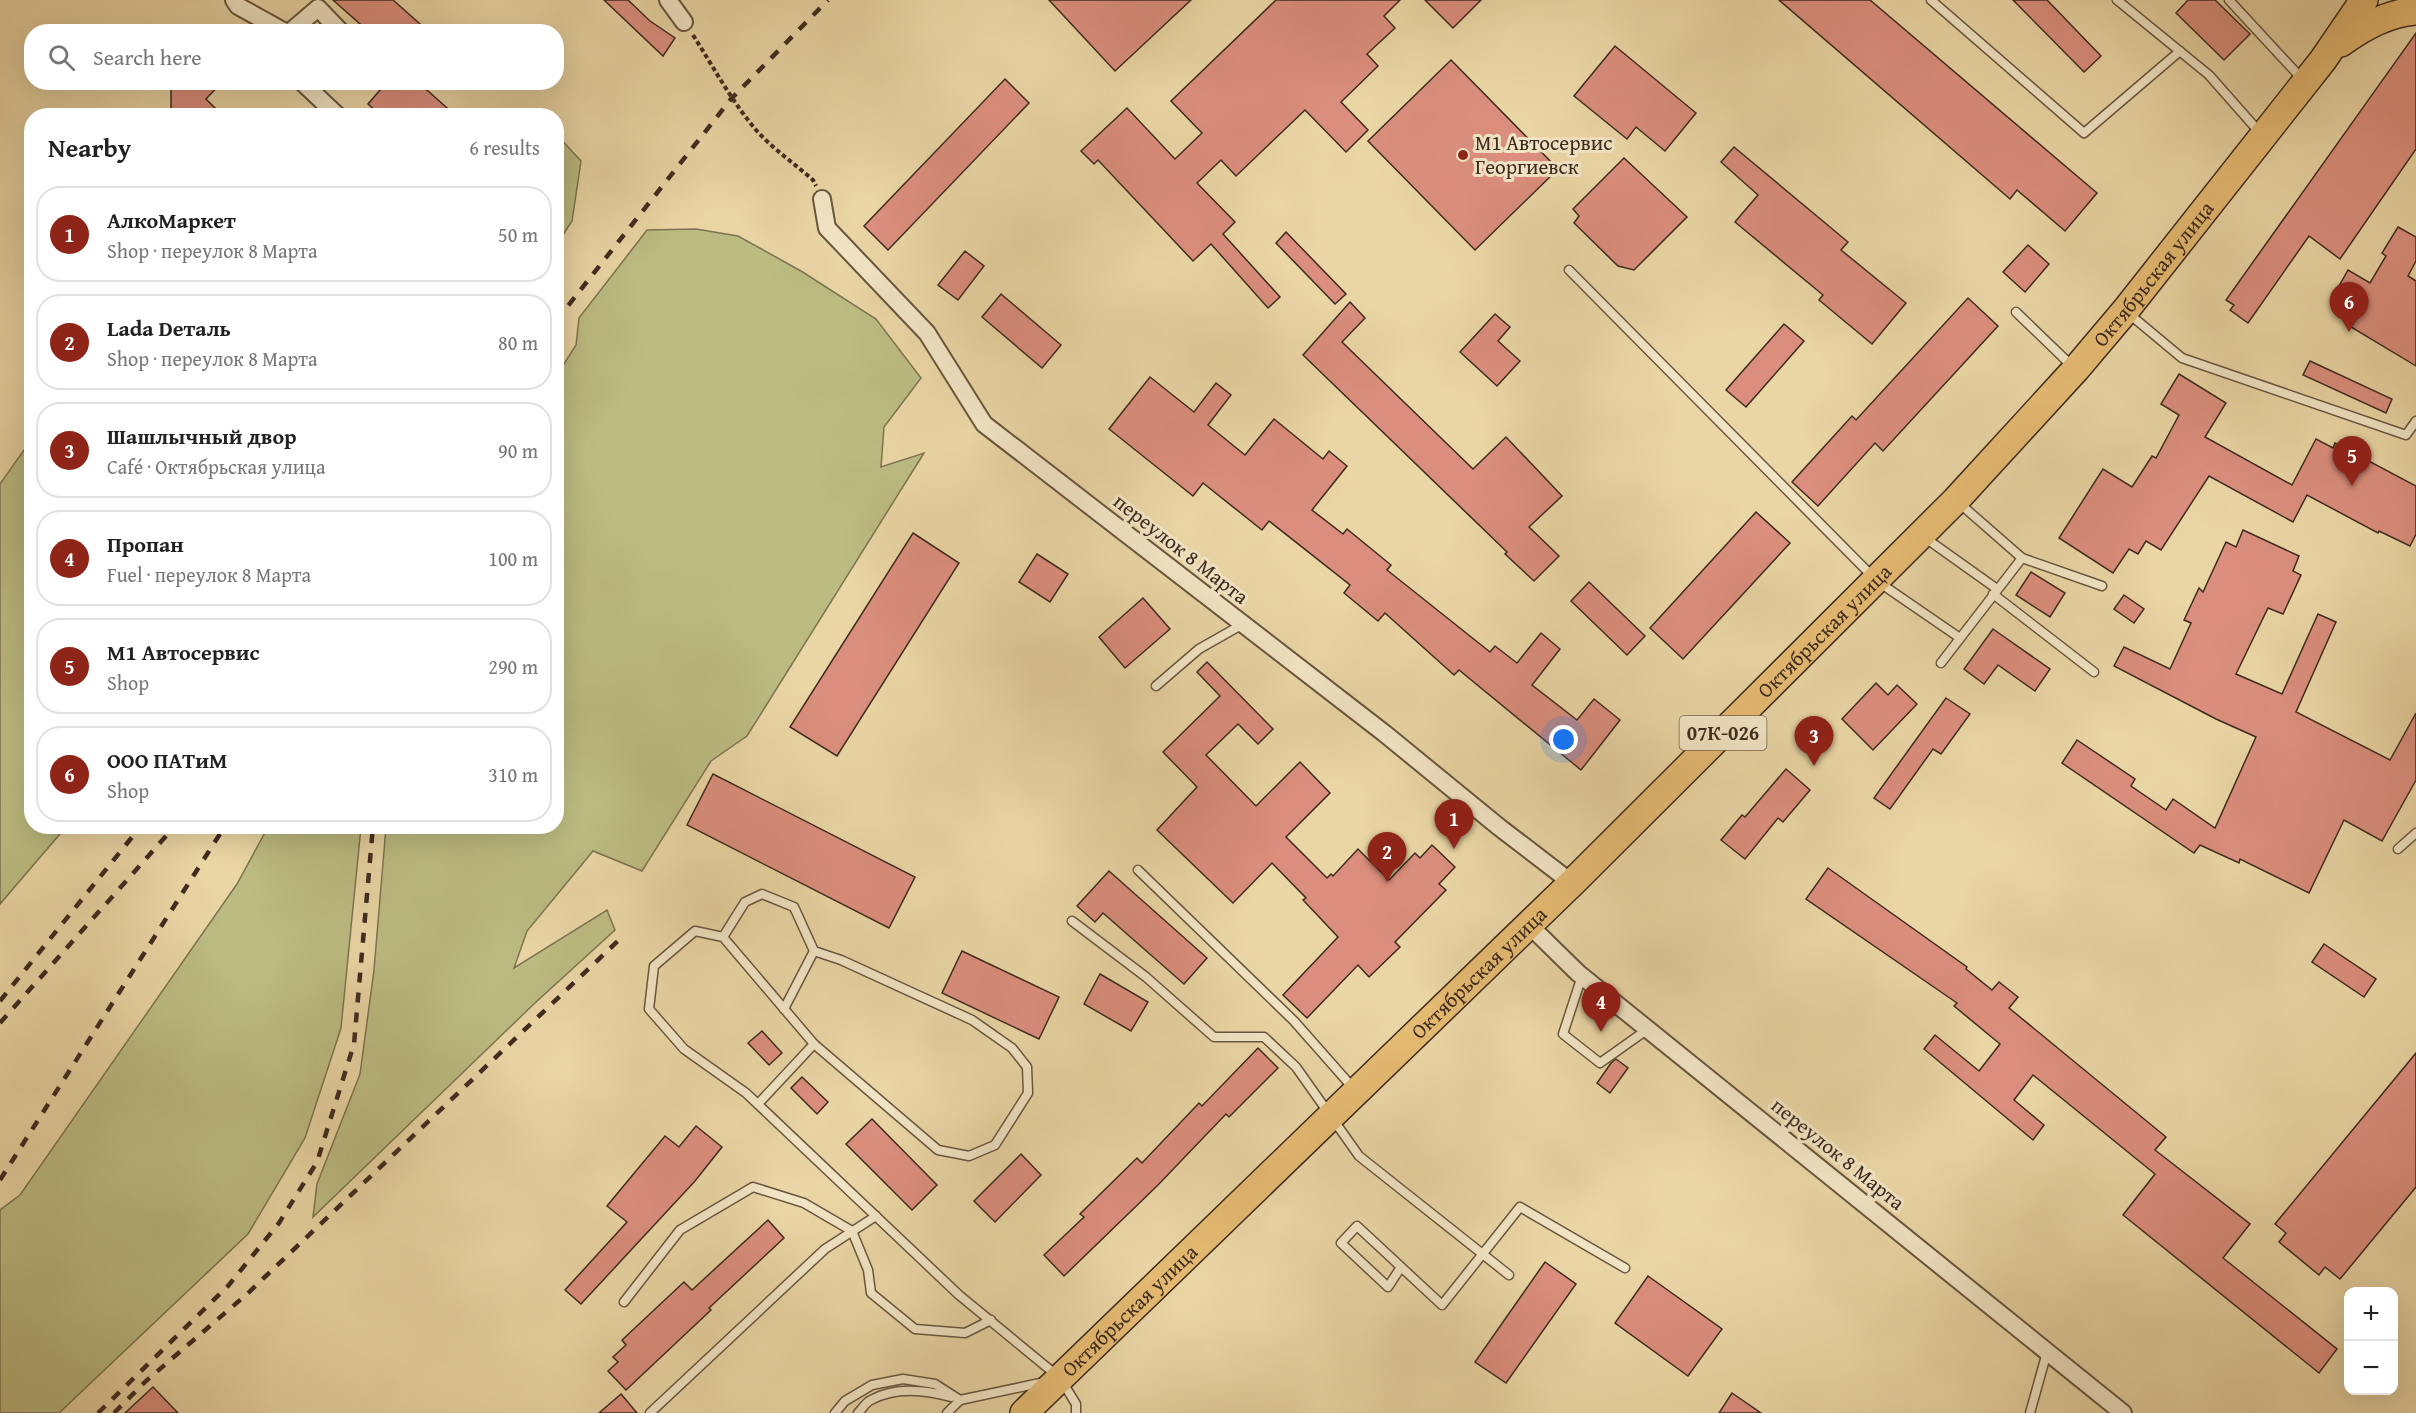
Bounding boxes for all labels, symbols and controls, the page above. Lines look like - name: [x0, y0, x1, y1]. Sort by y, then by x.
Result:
- search box: [24, 24, 564, 90]
- icon: search: [45, 41, 78, 74]
- text: Search here: [93, 41, 202, 73]
- place label: М1 Автосервис Георгиевск: [1475, 127, 1613, 182]
- text: Nearby: [48, 128, 131, 167]
- text: 6 results: [469, 133, 540, 162]
- marker: М1 Автосервис Георгиевск: [1456, 148, 1470, 162]
- street label: Октябрьская улица: [2085, 194, 2221, 353]
- text: АлкоМаркет: [107, 204, 236, 236]
- text: 1: [64, 220, 75, 249]
- text: 50 m: [498, 220, 538, 249]
- text: Shop · переулок 8 Марта: [107, 236, 317, 265]
- pin: 6: [2330, 282, 2368, 332]
- text: Lada Dеталь: [107, 312, 231, 344]
- text: 2: [64, 328, 75, 357]
- text: 80 m: [498, 328, 538, 357]
- text: Shop · переулок 8 Марта: [107, 344, 317, 373]
- text: Шашлычный двор: [107, 420, 297, 452]
- text: 3: [64, 436, 75, 465]
- text: 90 m: [498, 436, 538, 465]
- pin: 5: [2332, 436, 2372, 486]
- text: Café · Октябрьская улица: [107, 452, 326, 481]
- street label: переулок 8 Марта: [1107, 486, 1256, 611]
- text: Пропан: [107, 528, 184, 560]
- text: 4: [64, 544, 75, 573]
- text: 100 m: [488, 544, 538, 573]
- street label: Октябрьская улица: [1750, 557, 1898, 705]
- text: Fuel · переулок 8 Марта: [107, 560, 311, 589]
- text: М1 Автосервис: [107, 636, 260, 668]
- text: 5: [64, 652, 75, 681]
- text: 290 m: [488, 652, 538, 681]
- text: Shop: [107, 668, 149, 697]
- road number: 07К-026: [1680, 716, 1766, 750]
- pin: 3: [1794, 716, 1834, 766]
- your location: [1549, 725, 1578, 754]
- text: ООО ПАТиМ: [107, 744, 228, 776]
- text: 6: [64, 760, 75, 789]
- text: 310 m: [488, 760, 538, 789]
- text: Shop: [107, 776, 149, 805]
- pin: 1: [1434, 800, 1474, 849]
- pin: 2: [1368, 832, 1406, 882]
- street label: Октябрьская улица: [1404, 899, 1554, 1046]
- pin: 4: [1582, 982, 1620, 1032]
- street label: переулок 8 Марта: [1765, 1090, 1912, 1217]
- street label: Октябрьская улица: [1054, 1237, 1204, 1384]
- map controls: [2344, 1287, 2398, 1395]
- button: +: [2344, 1287, 2398, 1341]
- button: −: [2344, 1341, 2398, 1395]

